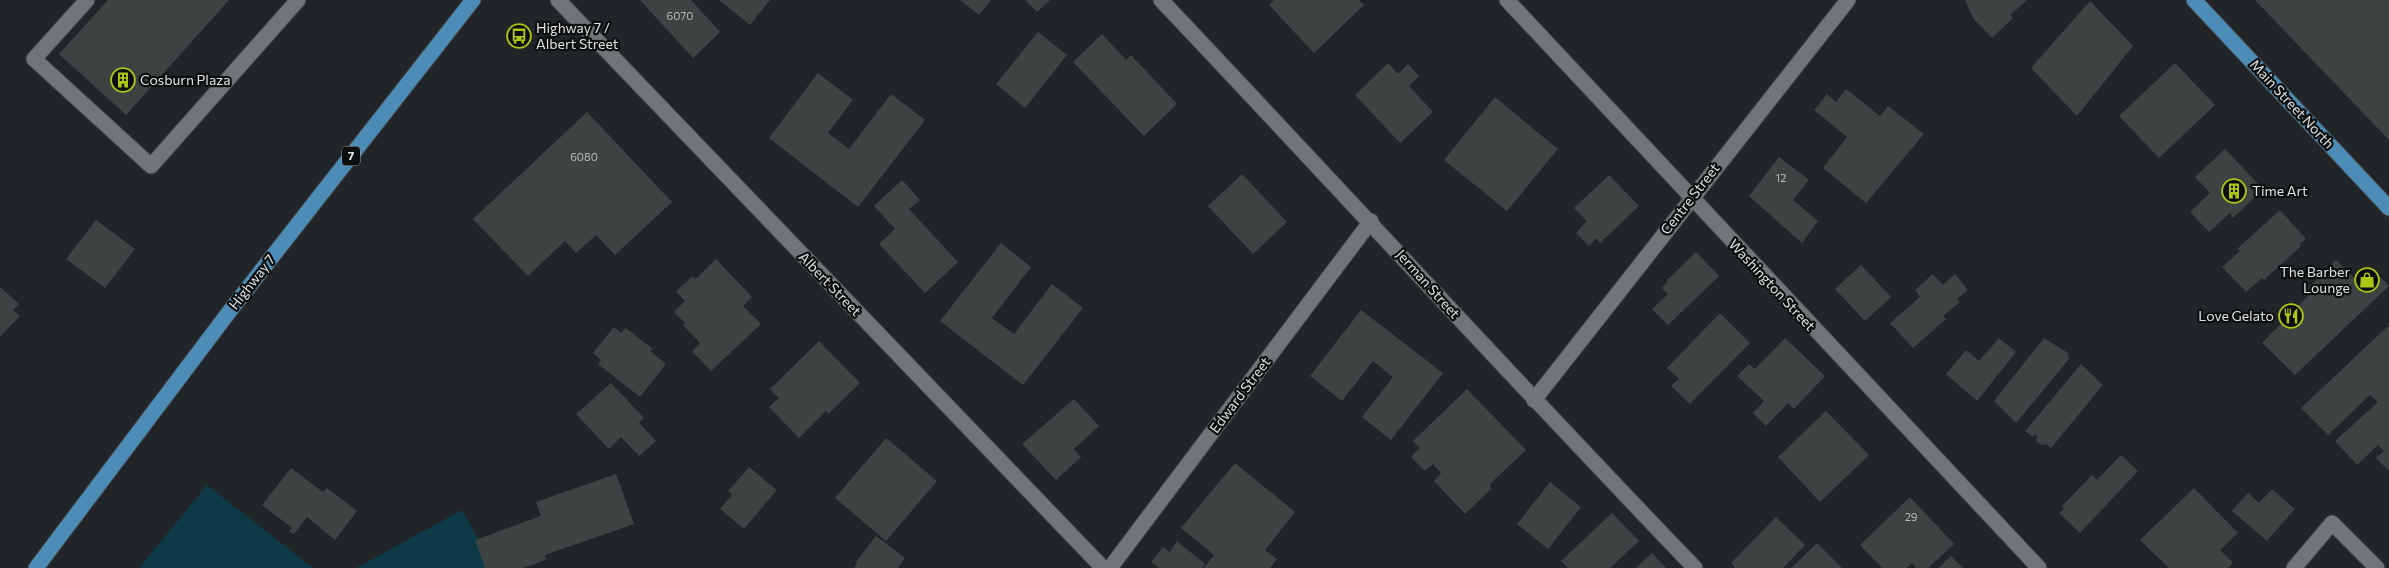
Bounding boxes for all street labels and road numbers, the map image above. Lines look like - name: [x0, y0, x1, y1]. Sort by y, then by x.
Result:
- street label: Main Street North: [2247, 56, 2338, 152]
- road number: 7: [342, 146, 360, 166]
- street label: Centre Street: [1657, 159, 1723, 238]
- street label: Washington Street: [1726, 235, 1819, 334]
- street label: Jerman Street: [1393, 246, 1464, 322]
- street label: Albert Street: [796, 248, 865, 319]
- street label: Highway 7: [225, 251, 278, 313]
- street label: Edward Street: [1206, 353, 1274, 436]

